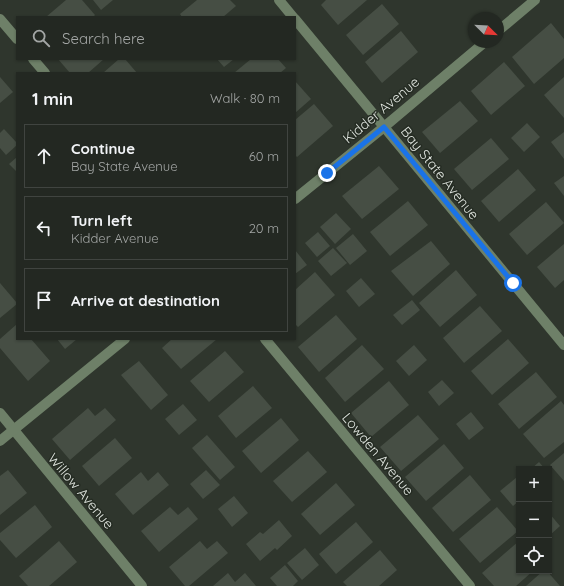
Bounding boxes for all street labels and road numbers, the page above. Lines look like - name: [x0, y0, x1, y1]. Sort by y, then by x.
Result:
- street label: Kidder Avenue: [339, 73, 423, 147]
- street label: Bay State Avenue: [397, 123, 483, 223]
- street label: Lowden Avenue: [338, 409, 418, 499]
- street label: Willow Avenue: [44, 449, 118, 533]

